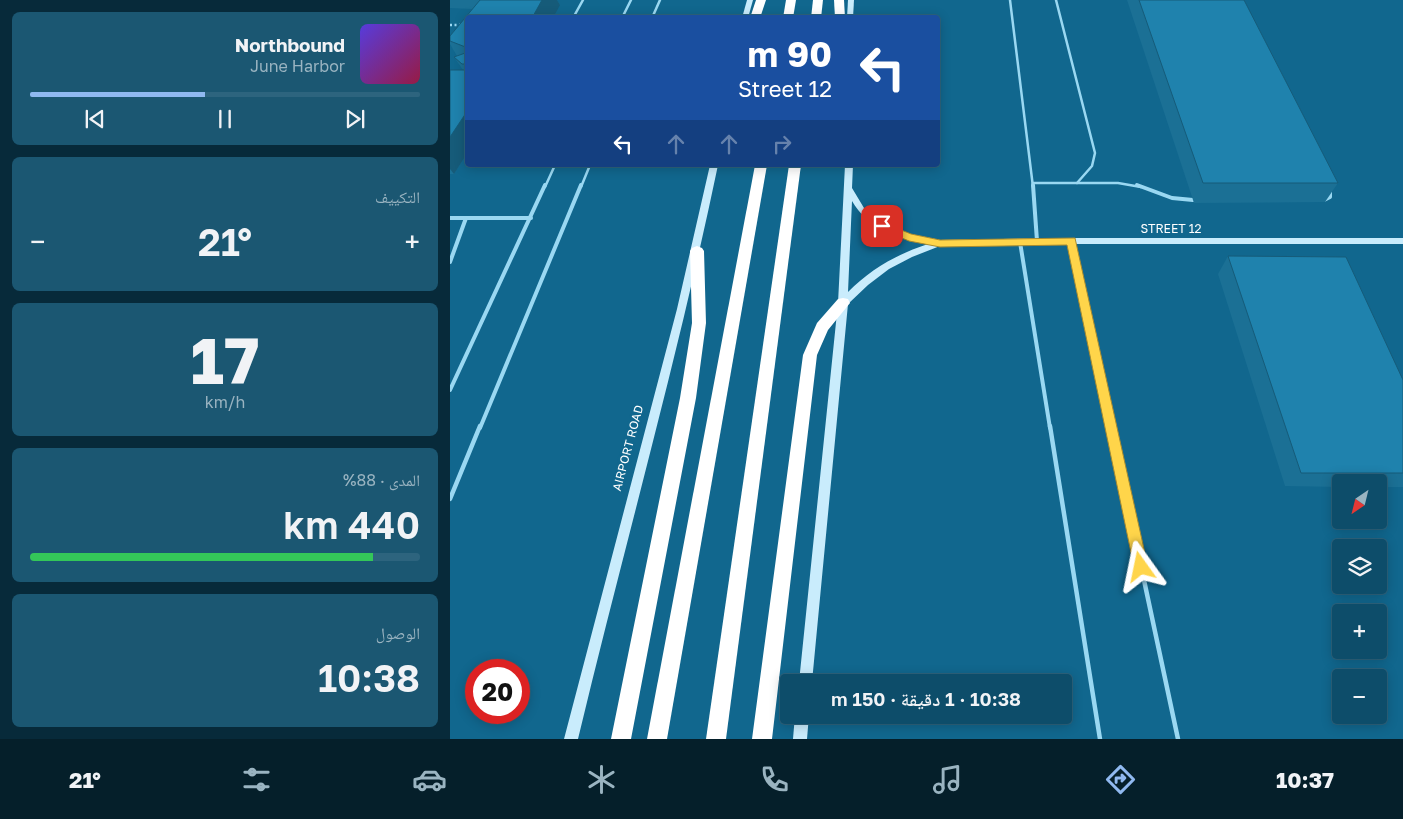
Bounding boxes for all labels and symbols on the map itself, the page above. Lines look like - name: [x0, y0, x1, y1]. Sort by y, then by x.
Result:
- pin: [861, 205, 903, 247]
- street label: STREET 12: [1140, 221, 1202, 236]
- street label: AIRPORT ROAD: [609, 403, 646, 493]
- north arrow: [1332, 474, 1388, 529]
- position arrow: [1114, 540, 1166, 592]
- speed limit sign: 20: [465, 659, 530, 724]

